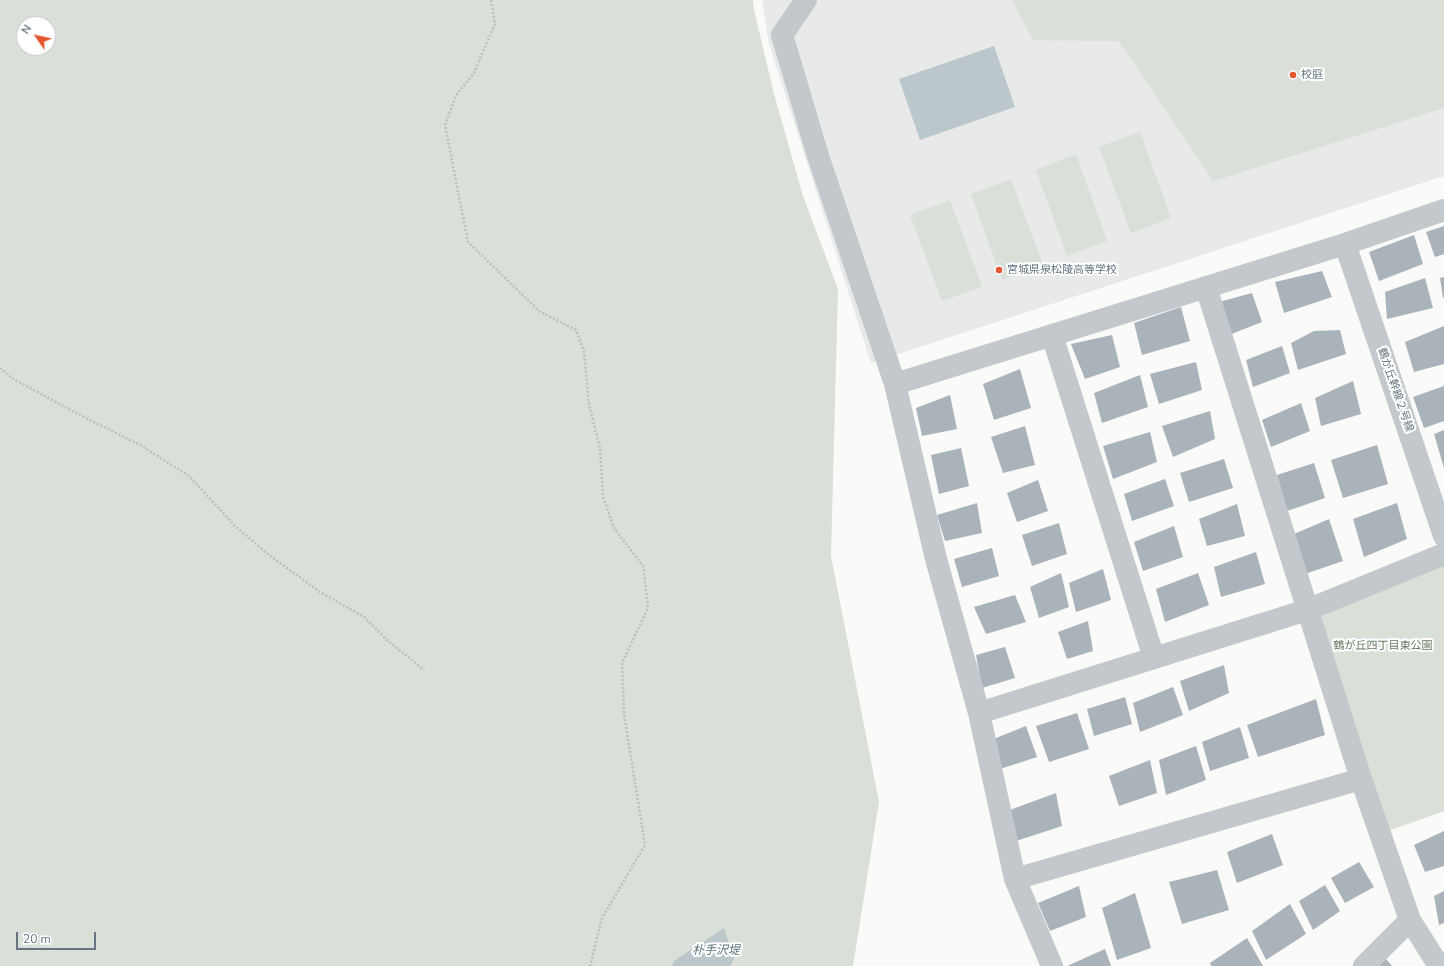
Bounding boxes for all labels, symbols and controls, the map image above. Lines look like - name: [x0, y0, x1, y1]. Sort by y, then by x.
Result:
- north arrow: [16, 16, 56, 56]
- text: N: [18, 22, 35, 37]
- place label: 校庭: [1301, 68, 1323, 82]
- marker: 校庭: [1288, 70, 1298, 80]
- place label: 宮城県泉松陵高等学校: [1007, 263, 1117, 277]
- marker: 宮城県泉松陵高等学校: [994, 265, 1004, 275]
- street label: 鶴が丘幹線２号線: [1374, 346, 1416, 434]
- park label: 鶴が丘四丁目東公園: [1334, 639, 1432, 653]
- scale bar: [18, 924, 98, 950]
- text: 20 m: [23, 931, 51, 947]
- water label: 朴手沢堤: [692, 944, 740, 958]

